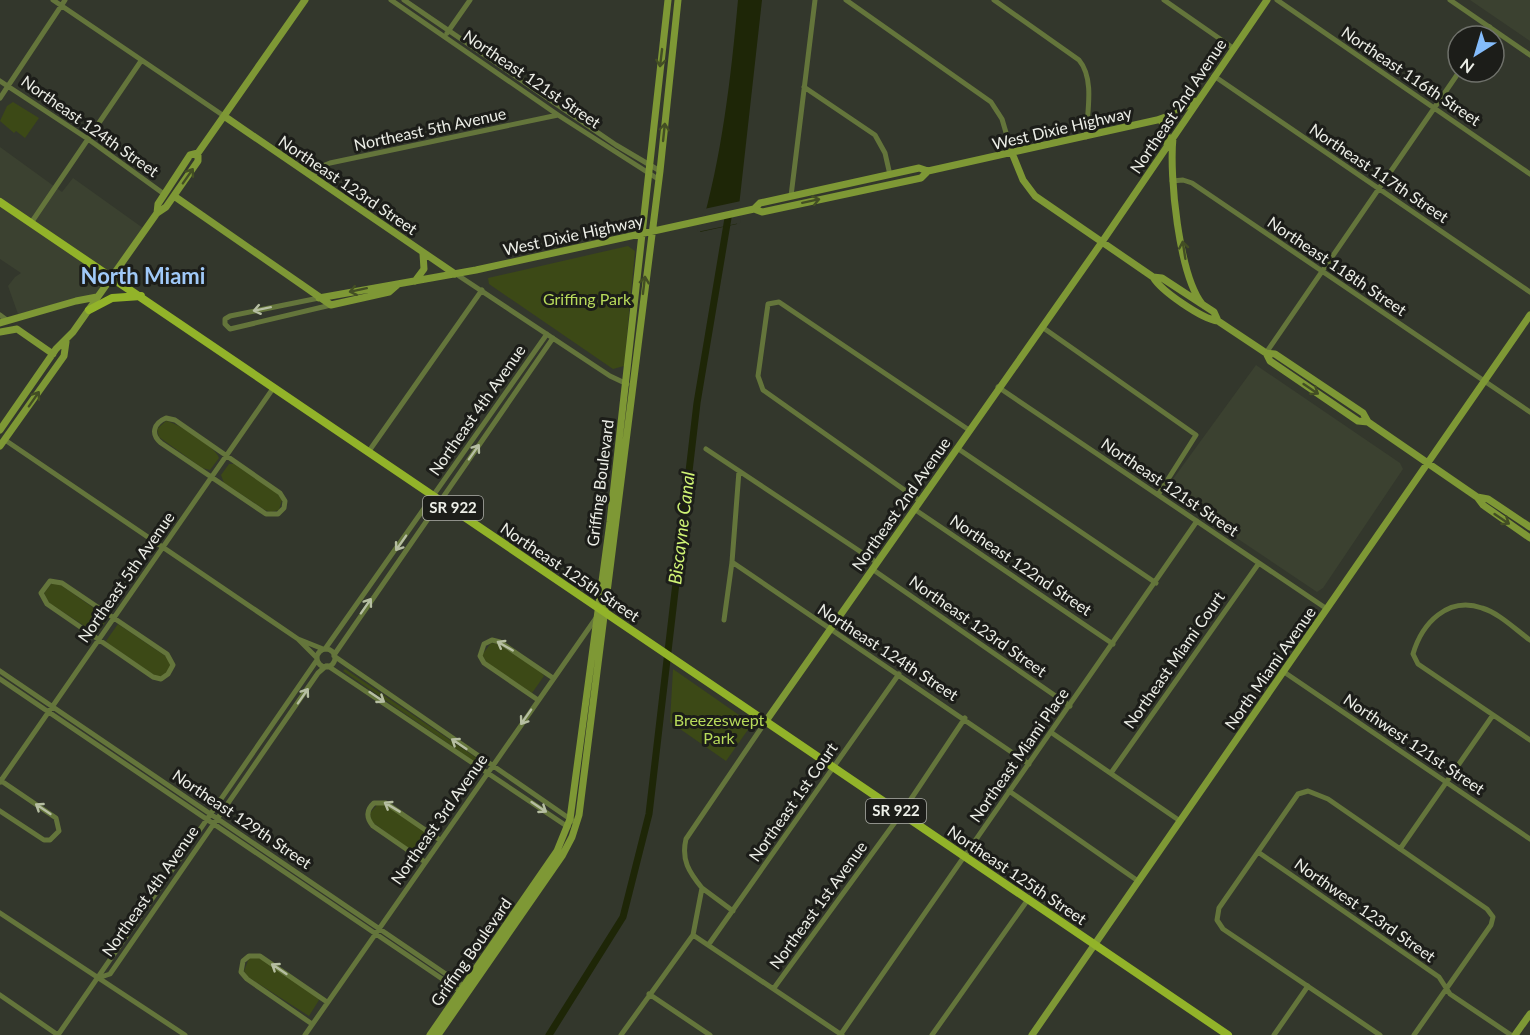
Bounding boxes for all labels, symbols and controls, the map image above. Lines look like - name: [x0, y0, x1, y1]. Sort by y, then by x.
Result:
- street label: Northeast 116th Street: [1338, 22, 1484, 130]
- north arrow: [1446, 24, 1506, 84]
- street label: Northeast 121st Street: [460, 26, 605, 132]
- street label: Northeast 2nd Avenue: [1125, 35, 1230, 177]
- one-way arrow: [656, 48, 667, 68]
- street label: Northeast 124th Street: [18, 71, 163, 180]
- street label: West Dixie Highway: [990, 102, 1134, 153]
- street label: Northeast 5th Avenue: [352, 103, 508, 154]
- street label: Northeast 117th Street: [1306, 119, 1453, 226]
- one-way arrow: [659, 123, 670, 143]
- street label: Northeast 123rd Street: [275, 131, 421, 238]
- one-way arrow: [182, 168, 194, 184]
- one-way arrow: [801, 195, 820, 207]
- street label: West Dixie Highway: [501, 210, 645, 259]
- street label: Northeast 118th Street: [1264, 212, 1411, 319]
- one-way arrow: [1178, 240, 1189, 260]
- district label: North Miami: [81, 262, 205, 289]
- one-way arrow: [638, 276, 649, 295]
- one-way arrow: [349, 285, 368, 296]
- park label: Griffing Park: [543, 289, 632, 308]
- one-way arrow: [253, 304, 272, 316]
- street label: Northeast 4th Avenue: [424, 341, 529, 479]
- one-way arrow: [1302, 383, 1318, 395]
- one-way arrow: [28, 391, 40, 407]
- street label: Griffing Boulevard: [582, 418, 617, 547]
- street label: Northeast 2nd Avenue: [847, 433, 954, 574]
- street label: Northeast 121st Street: [1098, 434, 1243, 540]
- one-way arrow: [468, 444, 480, 460]
- water label: Biscayne Canal: [663, 470, 699, 585]
- road number: SR 922: [423, 496, 483, 520]
- street label: Northeast 5th Avenue: [73, 508, 178, 646]
- street label: Northeast 122nd Street: [947, 510, 1096, 619]
- one-way arrow: [1494, 513, 1510, 525]
- street label: Northeast 125th Street: [497, 518, 644, 625]
- one-way arrow: [395, 535, 407, 551]
- street label: Northeast 123rd Street: [906, 571, 1051, 680]
- street label: Northeast Miami Court: [1119, 588, 1228, 732]
- one-way arrow: [360, 598, 372, 615]
- street label: Northeast 124th Street: [815, 599, 962, 704]
- street label: North Miami Avenue: [1220, 603, 1319, 733]
- one-way arrow: [496, 640, 514, 651]
- street label: Northeast Miami Place: [965, 684, 1072, 826]
- one-way arrow: [297, 688, 309, 704]
- street label: Northwest 121st Street: [1340, 689, 1489, 798]
- one-way arrow: [368, 691, 385, 703]
- one-way arrow: [520, 709, 532, 725]
- park label: Breezeswept Park: [674, 710, 765, 747]
- one-way arrow: [451, 738, 467, 750]
- street label: Northeast 1st Court: [744, 738, 841, 865]
- street label: Northeast 3rd Avenue: [386, 750, 491, 888]
- street label: Northeast 129th Street: [169, 765, 316, 872]
- road number: SR 922: [866, 799, 926, 823]
- one-way arrow: [530, 800, 547, 813]
- one-way arrow: [384, 801, 401, 813]
- one-way arrow: [36, 803, 52, 815]
- street label: Northeast 125th Street: [944, 821, 1091, 928]
- street label: Northeast 4th Avenue: [97, 822, 202, 960]
- street label: Northeast 1st Avenue: [765, 837, 870, 972]
- street label: Northwest 123rd Street: [1291, 854, 1440, 966]
- street label: Griffing Boulevard: [426, 894, 515, 1009]
- one-way arrow: [271, 963, 288, 975]

